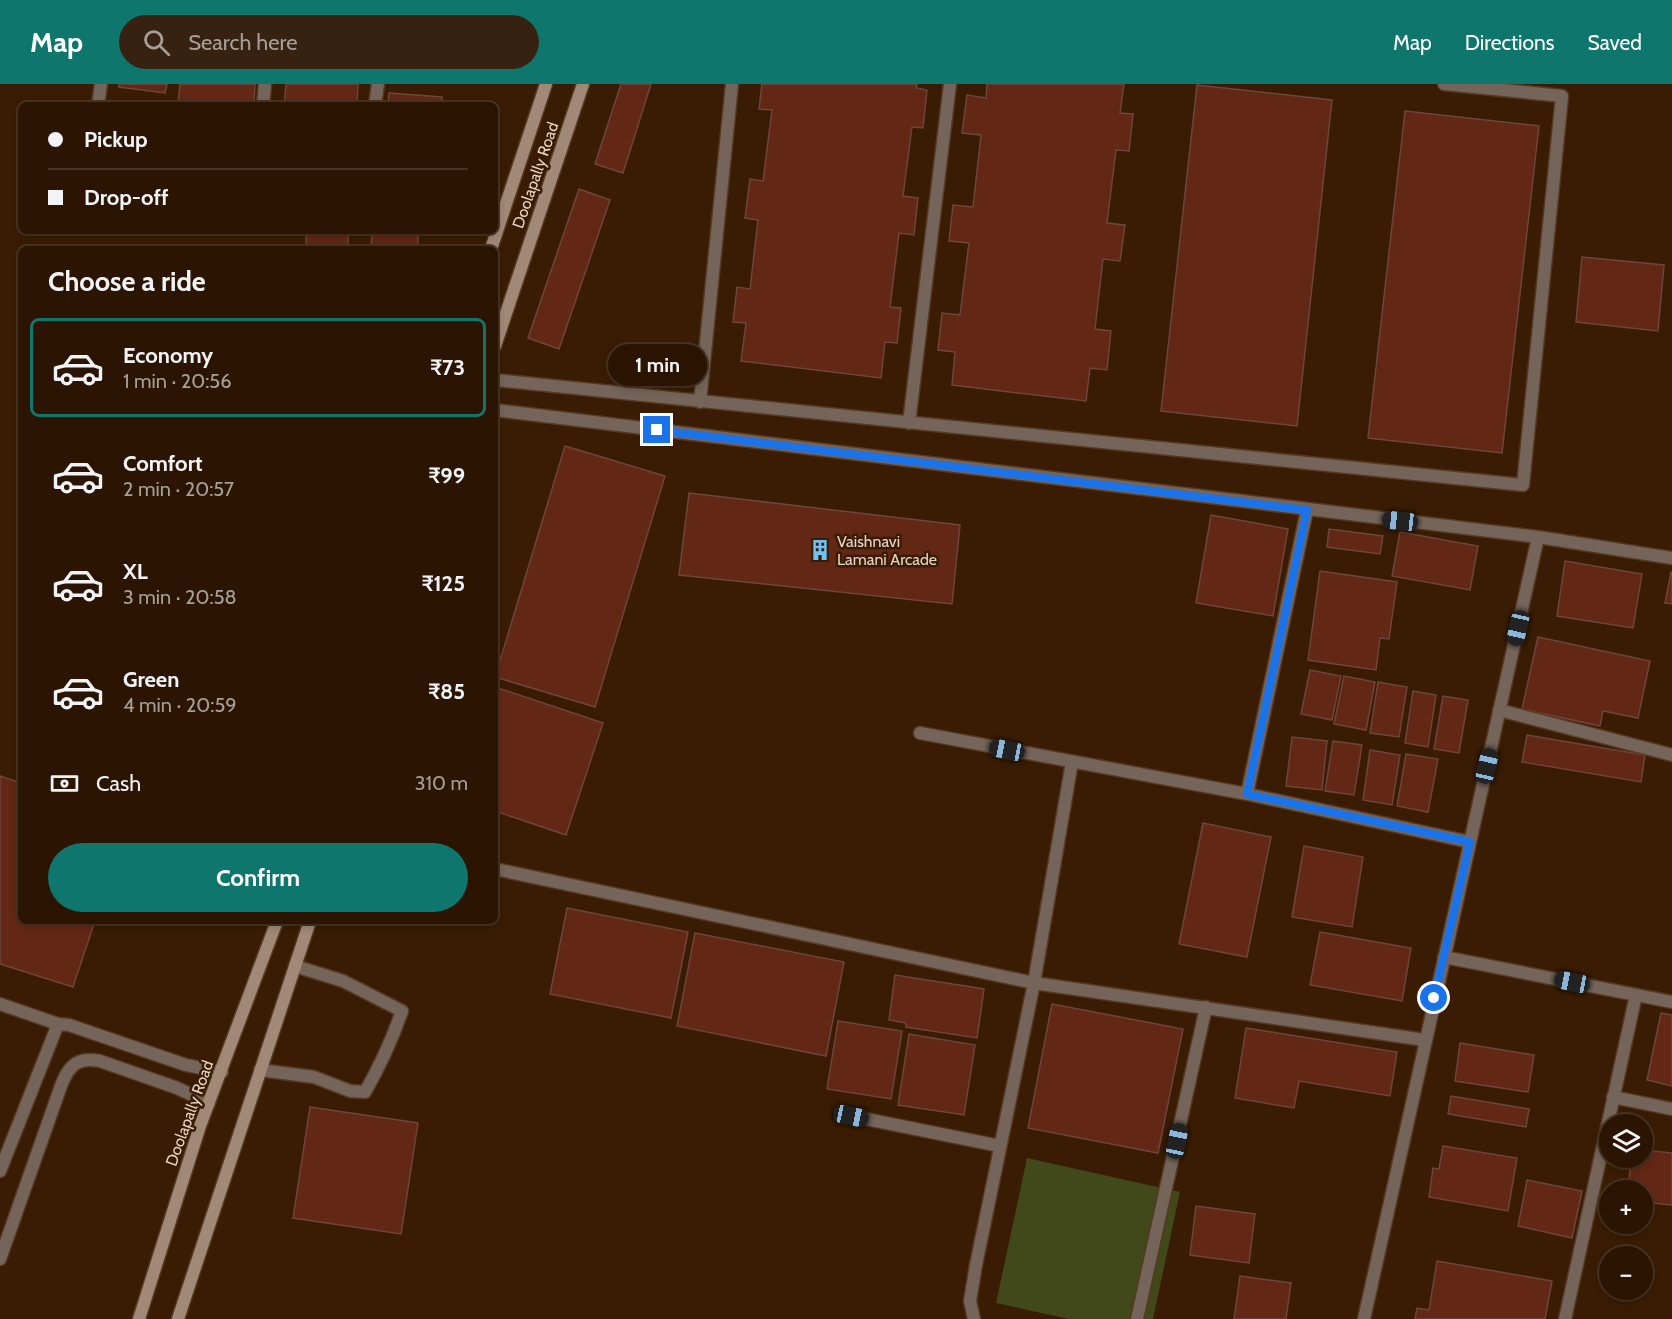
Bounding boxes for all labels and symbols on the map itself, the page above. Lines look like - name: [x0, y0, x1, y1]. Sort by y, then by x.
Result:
- street label: Doolapally Road: [508, 120, 563, 231]
- callout: 1 min: [608, 343, 706, 385]
- route end: [643, 416, 670, 443]
- car: [1381, 510, 1419, 532]
- place label: Vaishnavi Lamani Arcade: [837, 532, 937, 569]
- building icon: Vaishnavi Lamani Arcade: [808, 538, 832, 562]
- car: [1505, 608, 1531, 648]
- car: [988, 738, 1026, 762]
- car: [1474, 746, 1500, 786]
- car: [1553, 970, 1591, 994]
- route start: [1420, 984, 1447, 1011]
- street label: Doolapally Road: [162, 1058, 217, 1169]
- car: [832, 1103, 870, 1129]
- car: [1164, 1122, 1190, 1160]

